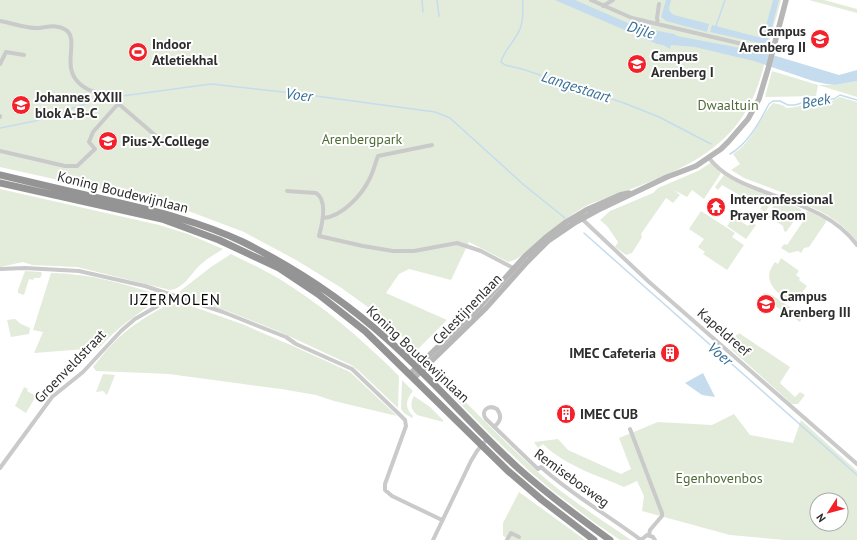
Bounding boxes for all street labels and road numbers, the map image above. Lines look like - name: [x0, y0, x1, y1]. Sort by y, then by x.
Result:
- street label: Koning Boudewijnlaan: [56, 167, 190, 217]
- street label: Celestijnenlaan: [429, 270, 505, 348]
- street label: Koning Boudewijnlaan: [363, 302, 473, 406]
- street label: Kapeldreef: [694, 304, 755, 360]
- street label: Groenveldstraat: [31, 325, 110, 406]
- street label: Remisebosweg: [531, 445, 613, 511]

